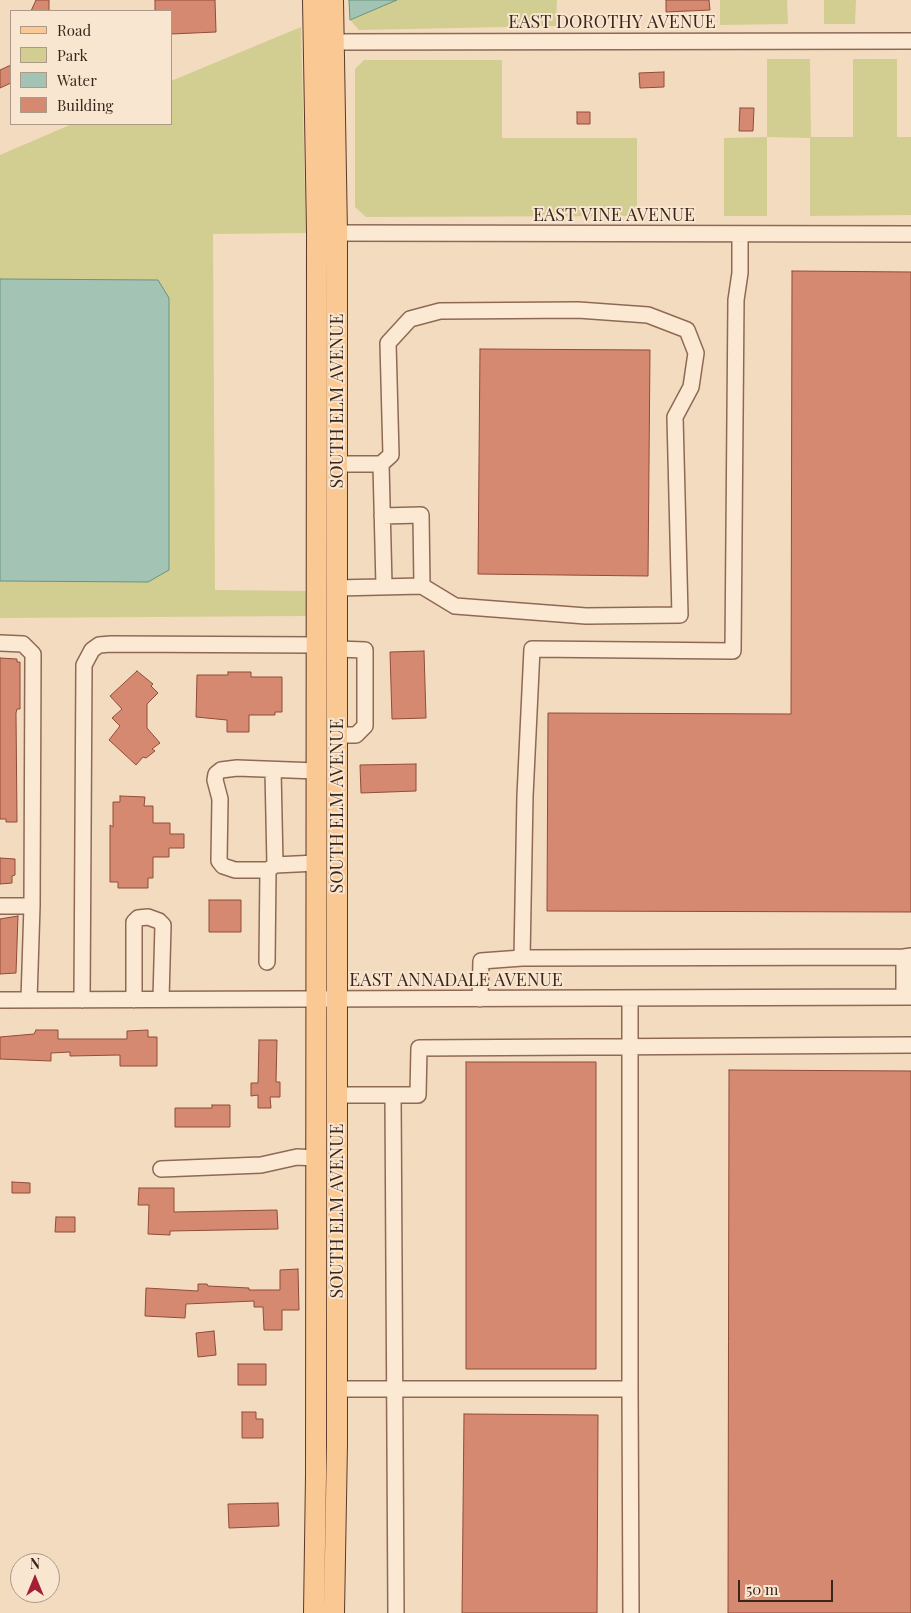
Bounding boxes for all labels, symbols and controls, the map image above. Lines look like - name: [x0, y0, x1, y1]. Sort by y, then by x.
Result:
- legend: [10, 10, 172, 125]
- street label: EAST DOROTHY AVENUE: [508, 11, 716, 33]
- text: Road: [57, 20, 91, 40]
- text: Park: [57, 45, 88, 65]
- text: Water: [57, 70, 97, 90]
- text: Building: [57, 95, 113, 115]
- street label: EAST VINE AVENUE: [533, 204, 695, 226]
- street label: SOUTH ELM AVENUE: [326, 314, 348, 488]
- street label: SOUTH ELM AVENUE: [326, 719, 348, 893]
- street label: EAST ANNADALE AVENUE: [349, 969, 563, 991]
- street label: SOUTH ELM AVENUE: [326, 1124, 348, 1298]
- north arrow: [10, 1553, 60, 1603]
- text: N: [30, 1554, 40, 1573]
- scale bar: [741, 1570, 836, 1602]
- text: 50 m: [746, 1579, 778, 1599]

